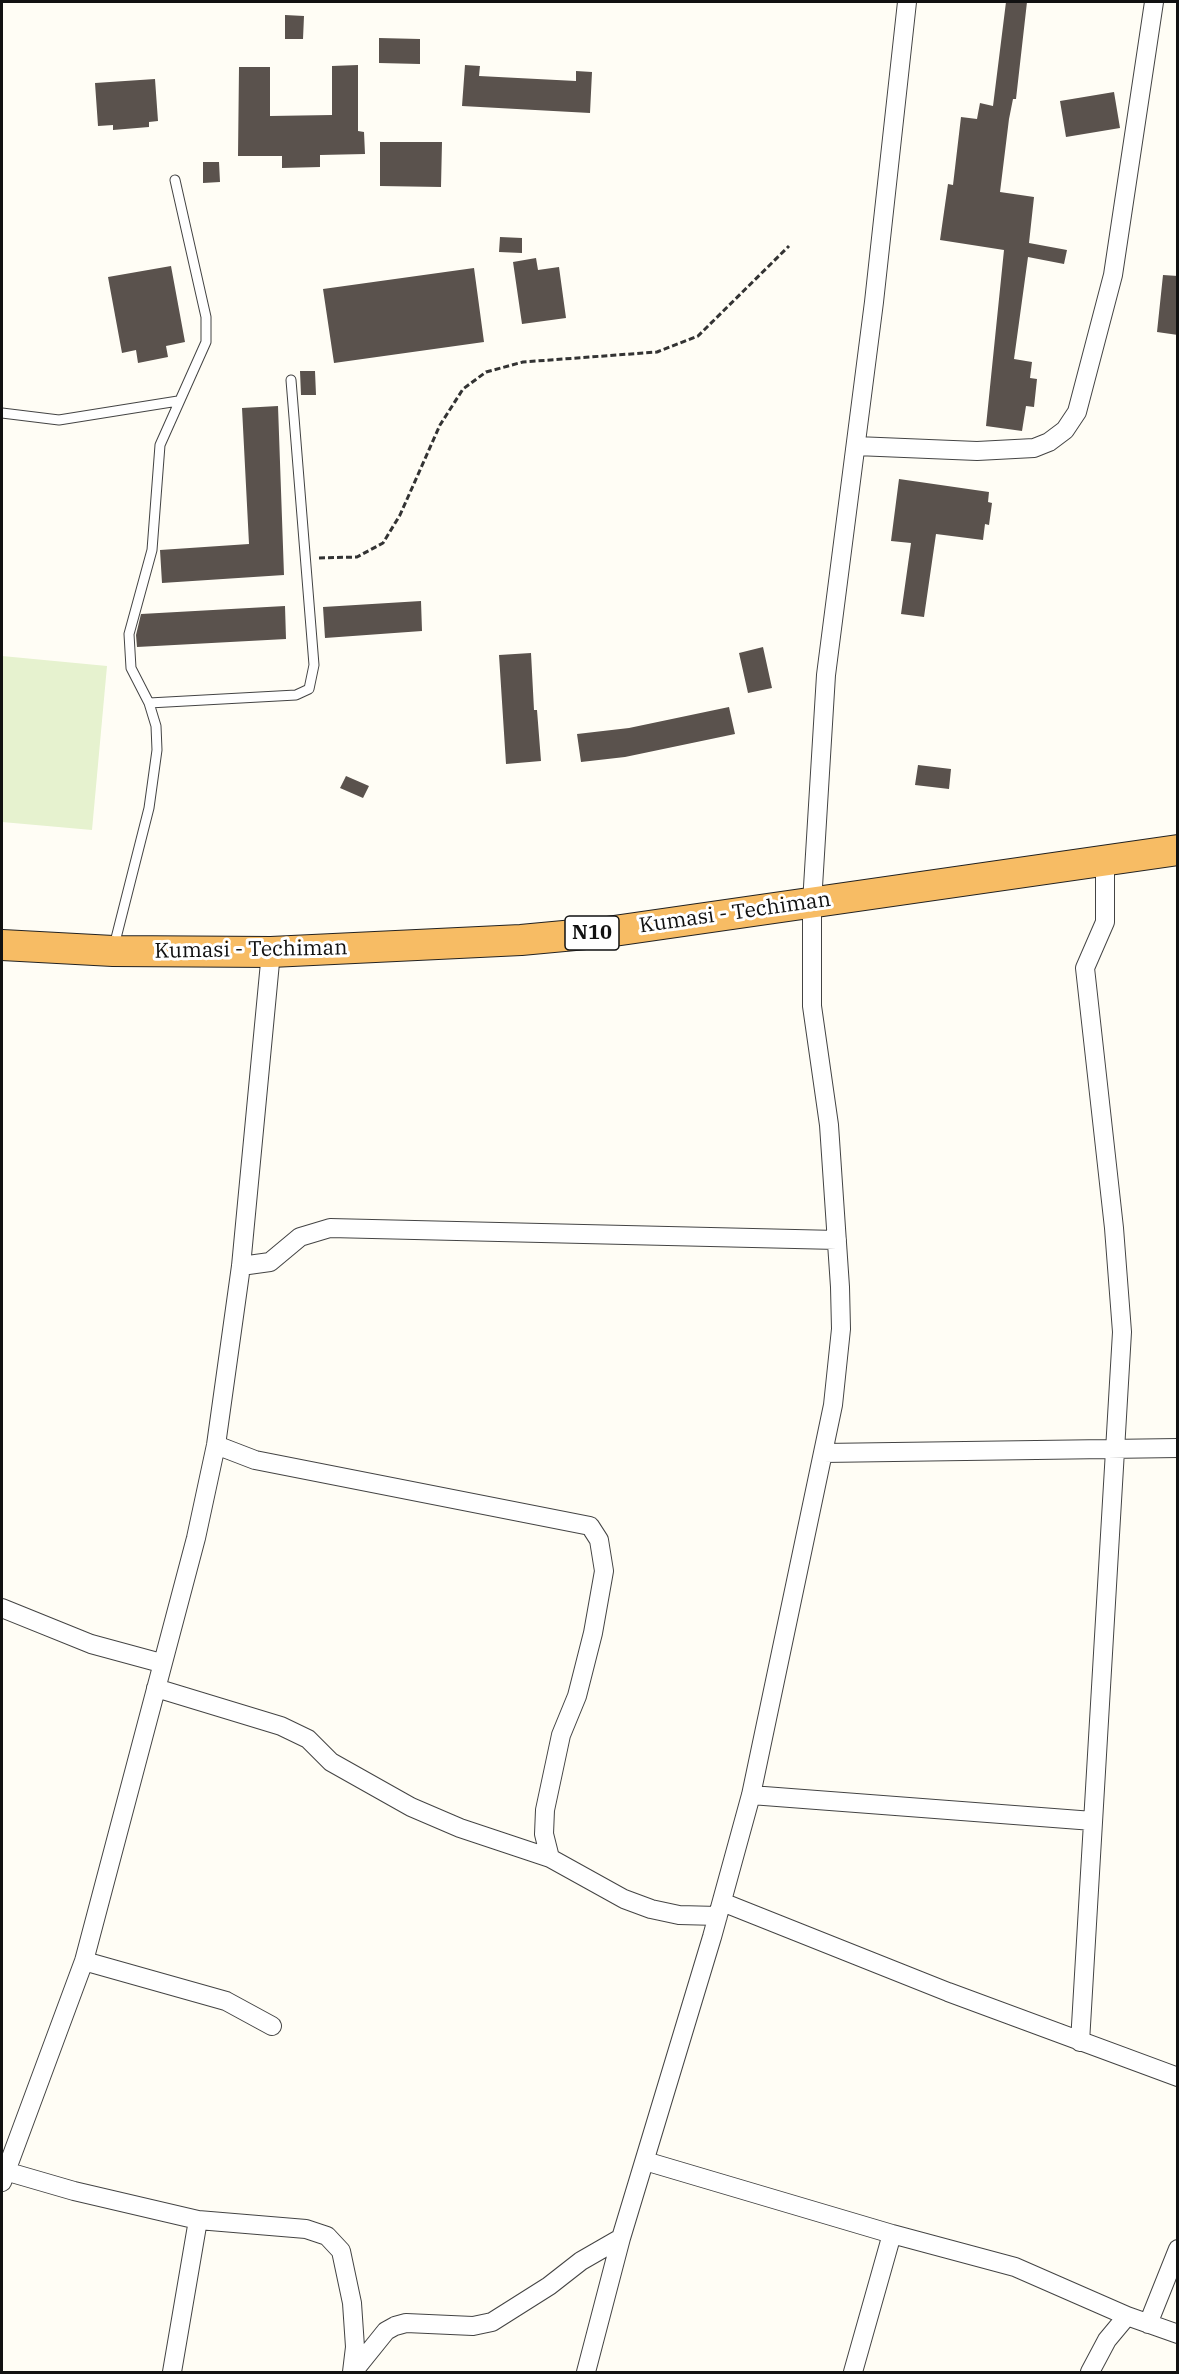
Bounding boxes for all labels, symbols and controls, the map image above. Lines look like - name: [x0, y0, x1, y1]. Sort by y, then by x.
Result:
- street label: Kumasi - Techiman: [638, 887, 832, 939]
- road number: N10: [565, 916, 619, 950]
- street label: Kumasi - Techiman: [154, 936, 348, 964]

